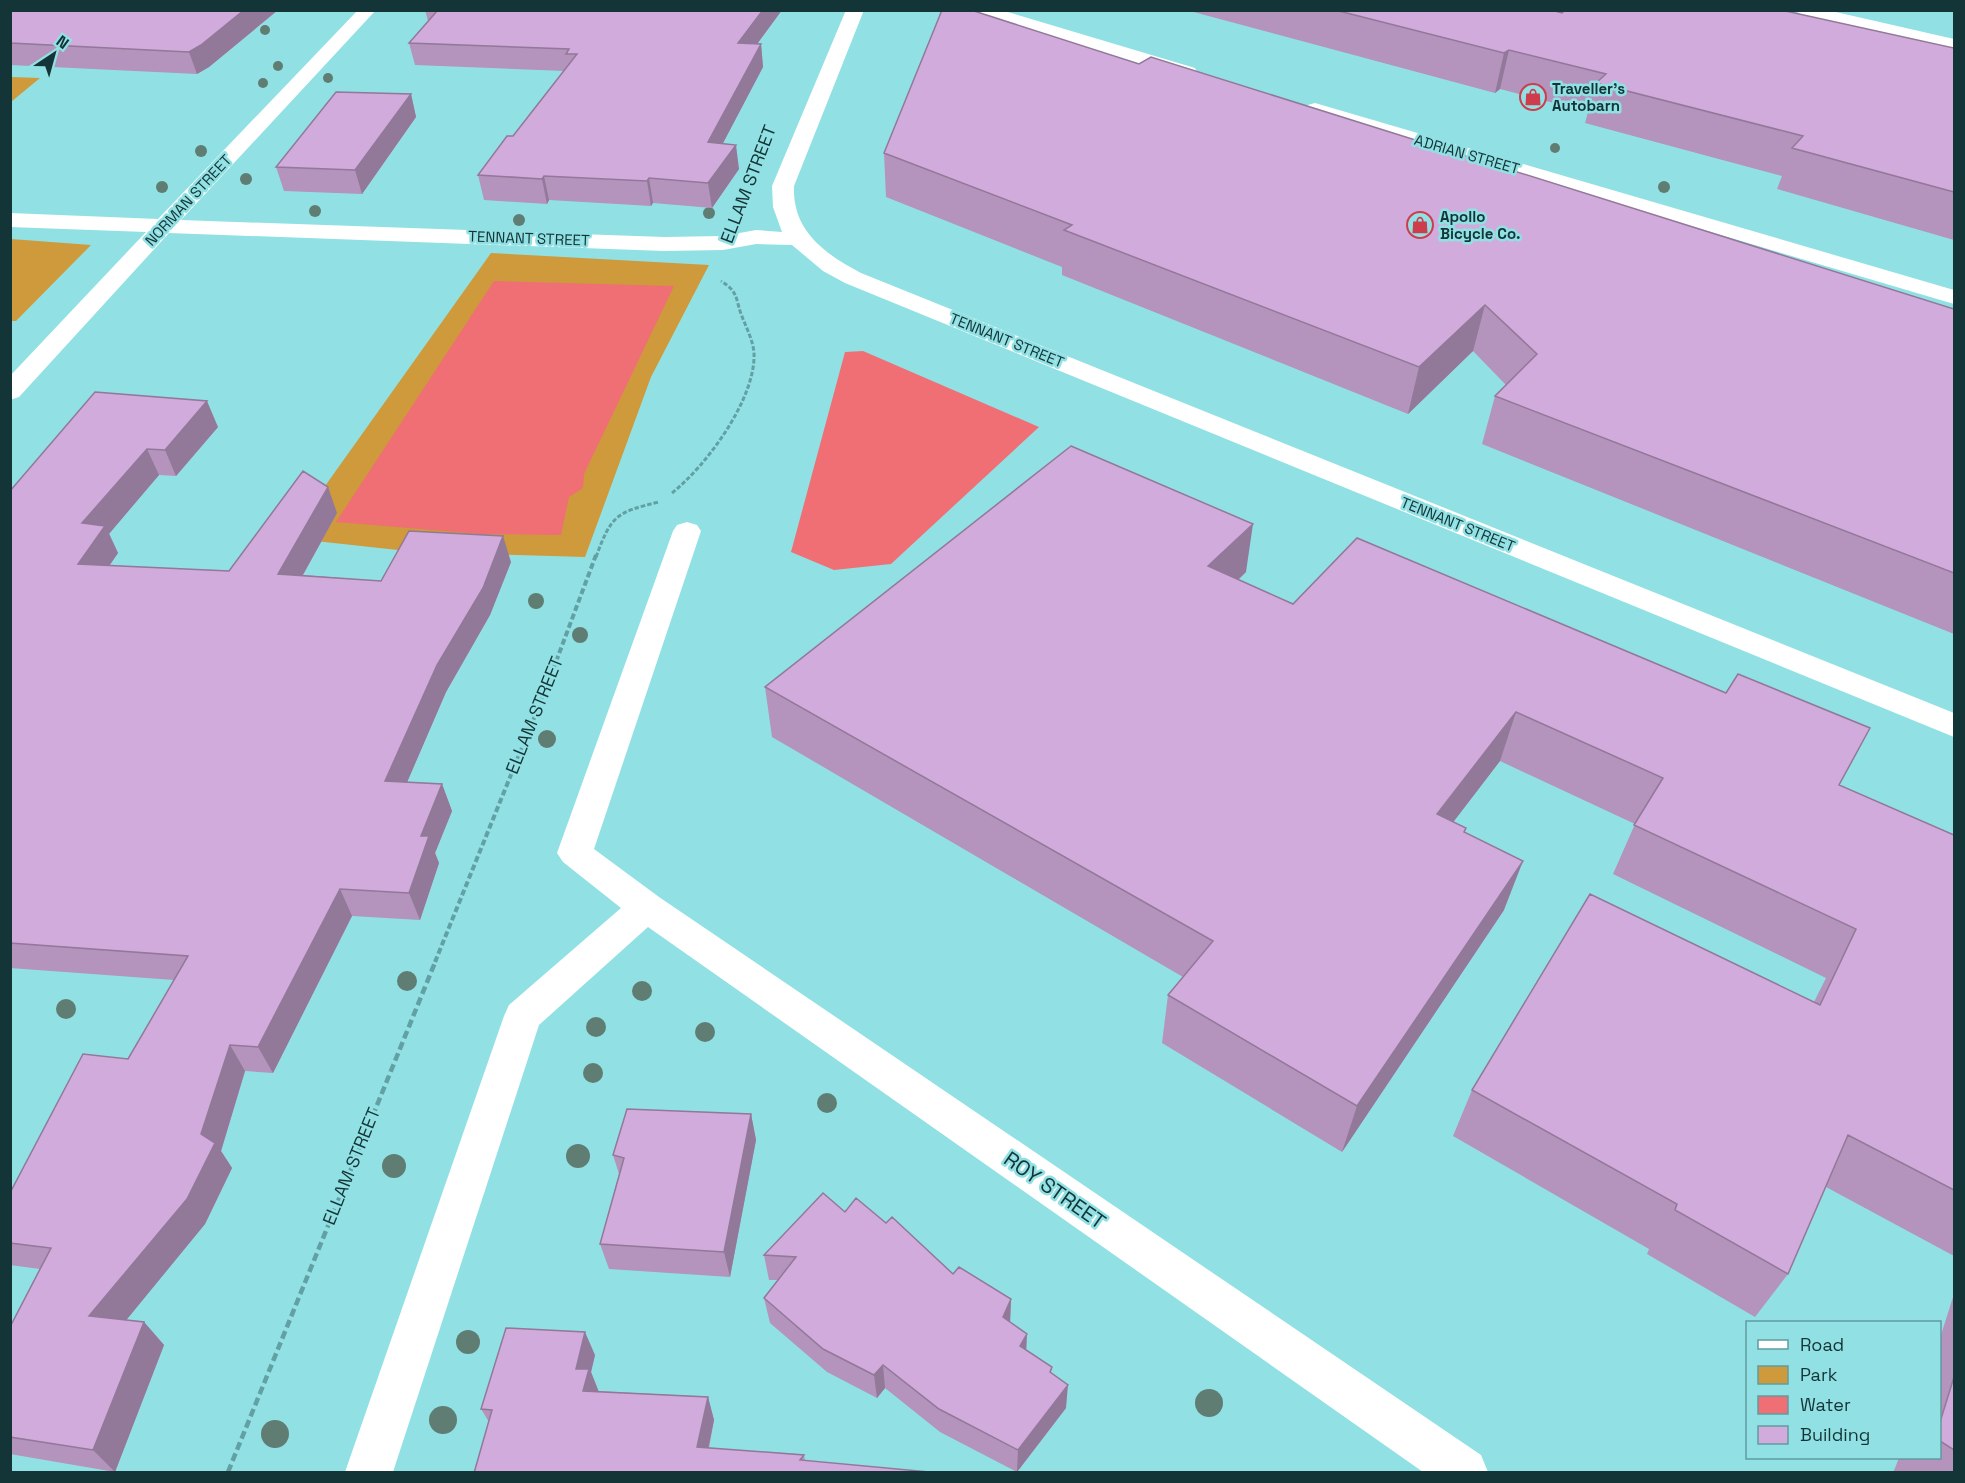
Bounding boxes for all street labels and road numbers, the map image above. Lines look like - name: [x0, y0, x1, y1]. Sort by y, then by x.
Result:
- street label: ELLAM STREET: [715, 121, 781, 246]
- street label: ADRIAN STREET: [1412, 130, 1522, 178]
- street label: NORMAN STREET: [141, 150, 235, 250]
- street label: TENNANT STREET: [468, 226, 590, 250]
- street label: TENNANT STREET: [947, 308, 1067, 372]
- street label: TENNANT STREET: [1398, 492, 1518, 556]
- street label: ELLAM STREET: [500, 653, 568, 777]
- street label: ELLAM STREET: [317, 1104, 385, 1228]
- street label: ROY STREET: [999, 1145, 1111, 1235]

